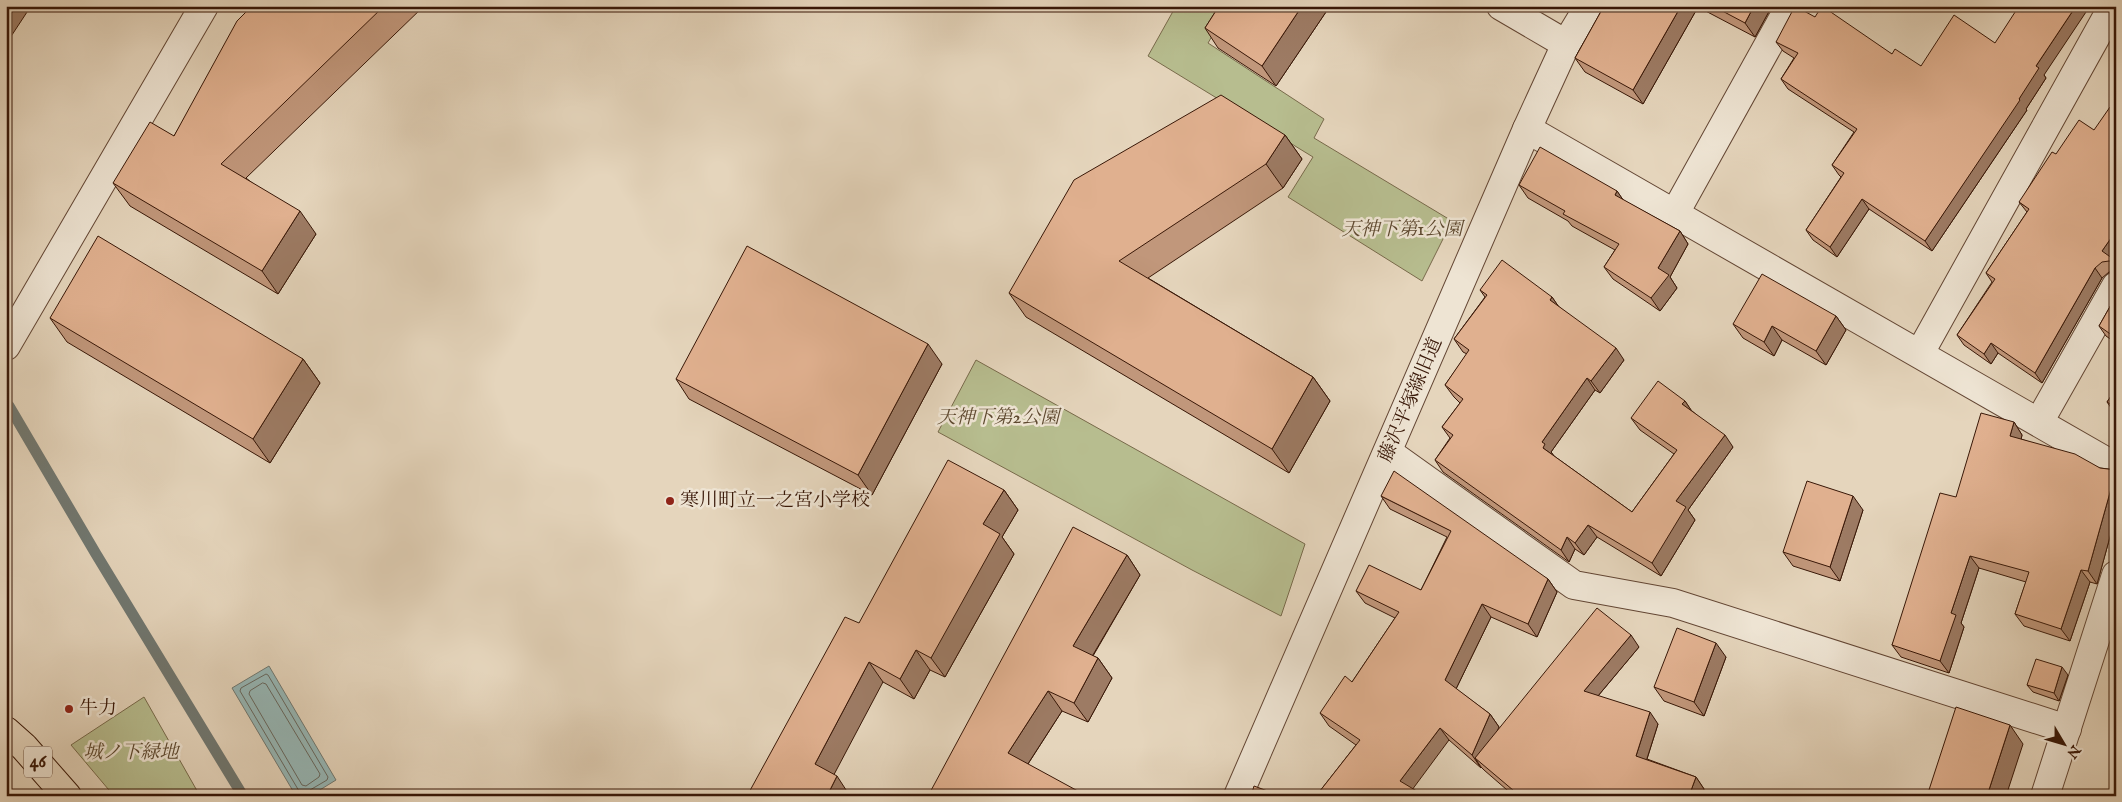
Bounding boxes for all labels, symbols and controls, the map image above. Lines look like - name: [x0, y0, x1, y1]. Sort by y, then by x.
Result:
- park label: 天神下第1公園: [1342, 218, 1465, 242]
- street label: 藤沢平塚線旧道: [1374, 334, 1448, 466]
- park label: 天神下第2公園: [937, 406, 1062, 430]
- place label: 寒川町立一之宮小学校: [680, 489, 870, 513]
- marker: 寒川町立一之宮小学校: [664, 495, 676, 507]
- place label: 牛力: [79, 697, 117, 721]
- marker: 牛力: [63, 703, 75, 715]
- north arrow: [2040, 720, 2090, 770]
- text: N: [2063, 740, 2085, 762]
- park label: 城ノ下緑地: [83, 741, 180, 765]
- road number: 46: [24, 746, 52, 778]

